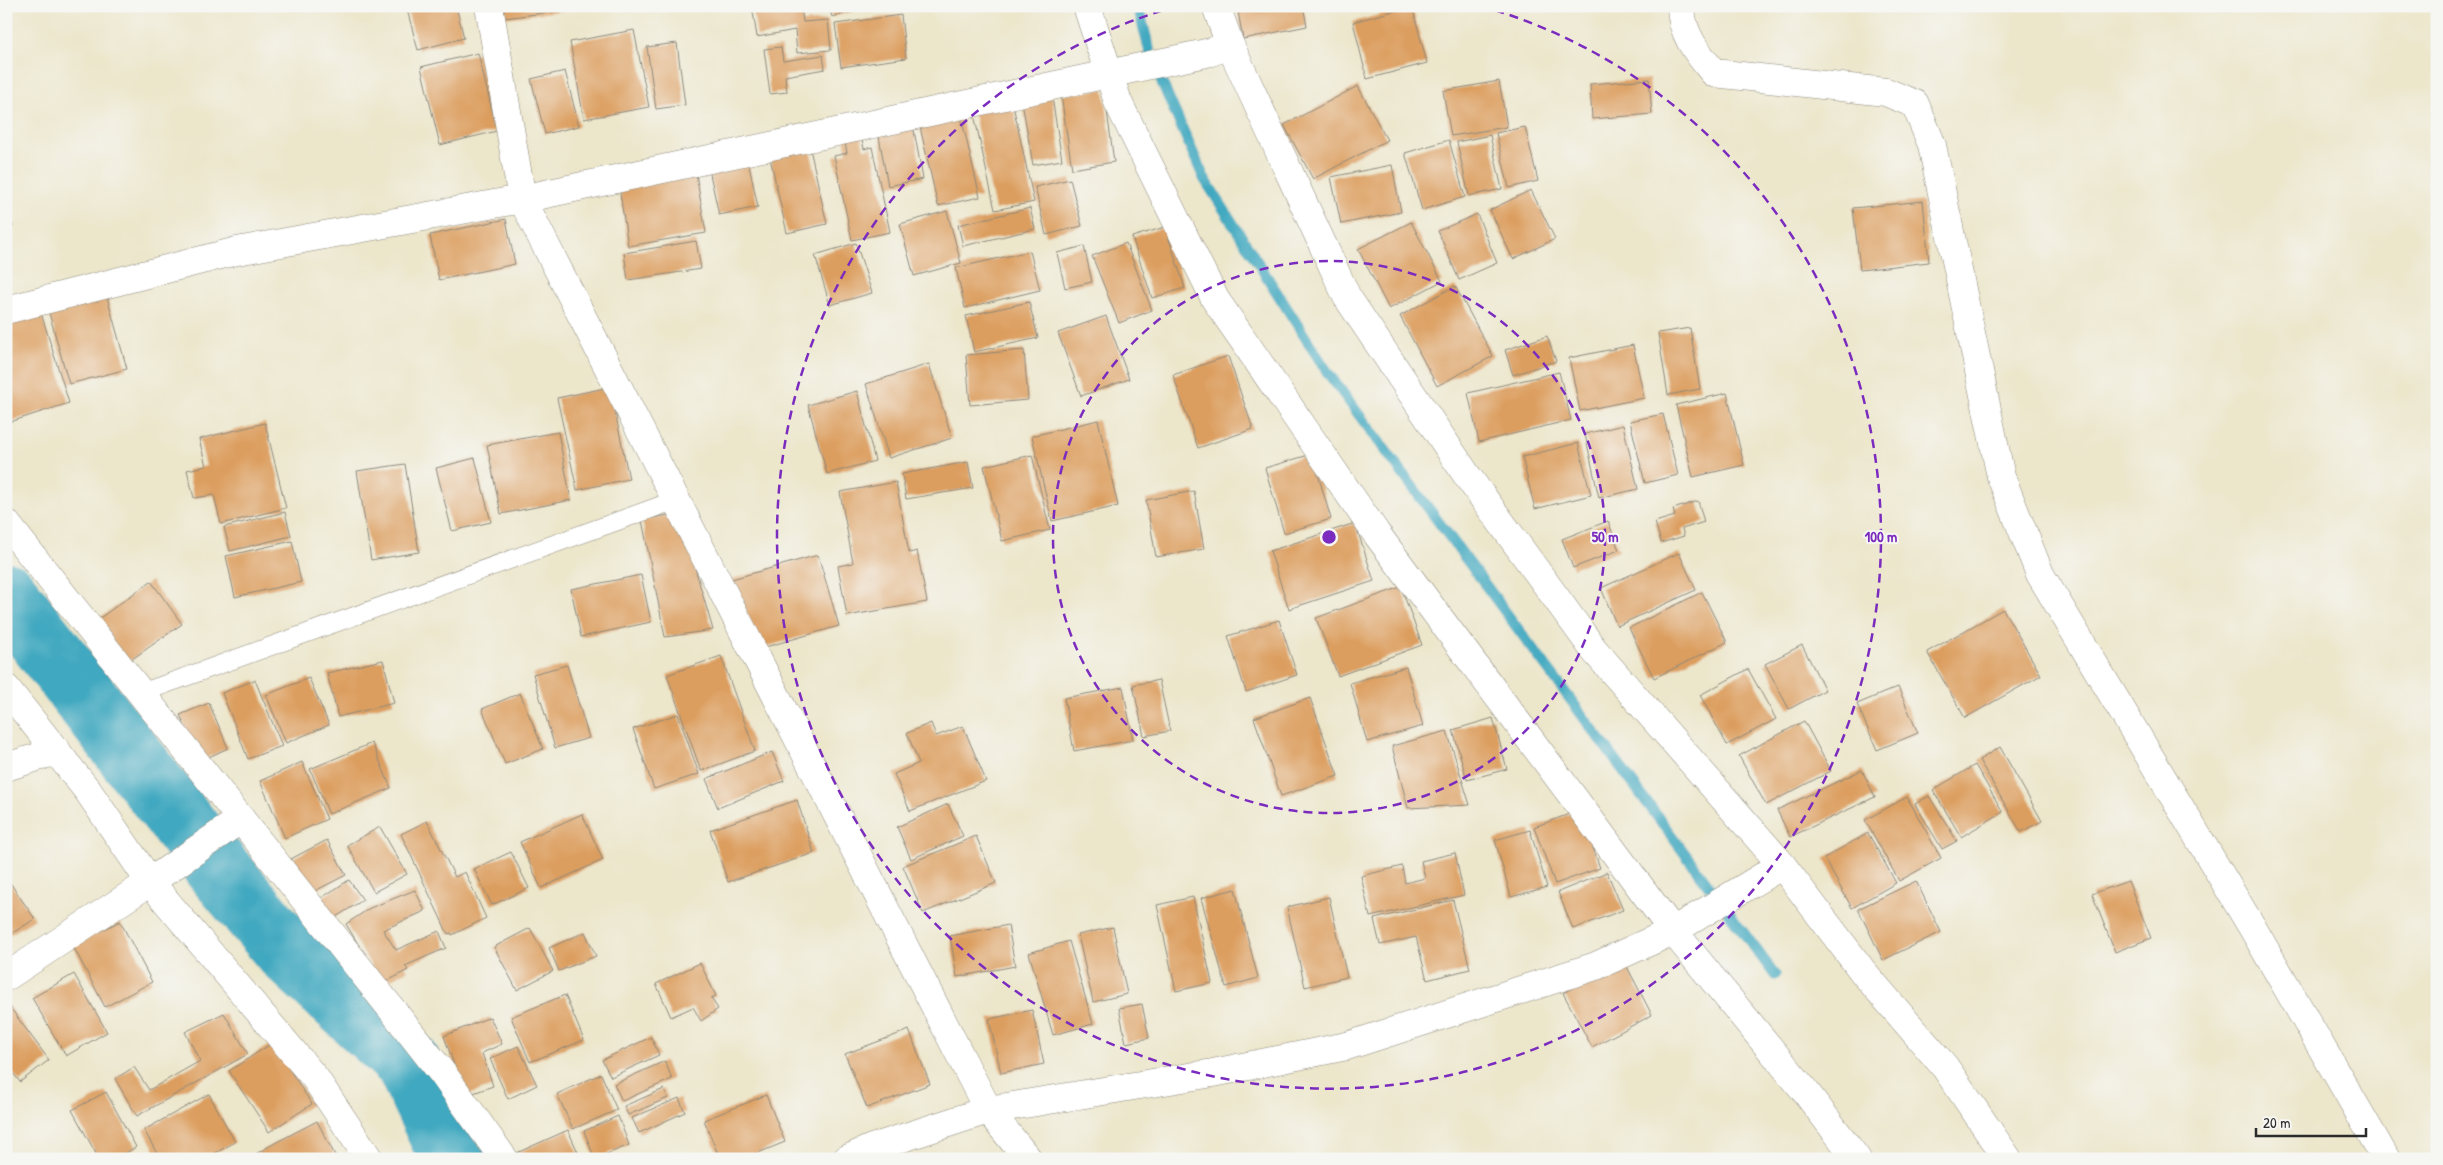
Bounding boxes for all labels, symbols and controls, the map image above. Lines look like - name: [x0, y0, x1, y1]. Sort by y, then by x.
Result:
- text: 50 m: [1592, 526, 1618, 547]
- text: 100 m: [1865, 526, 1897, 547]
- centre of rings: [1320, 528, 1338, 546]
- scale bar: [2256, 1105, 2366, 1137]
- text: 20 m: [2263, 1112, 2290, 1133]

